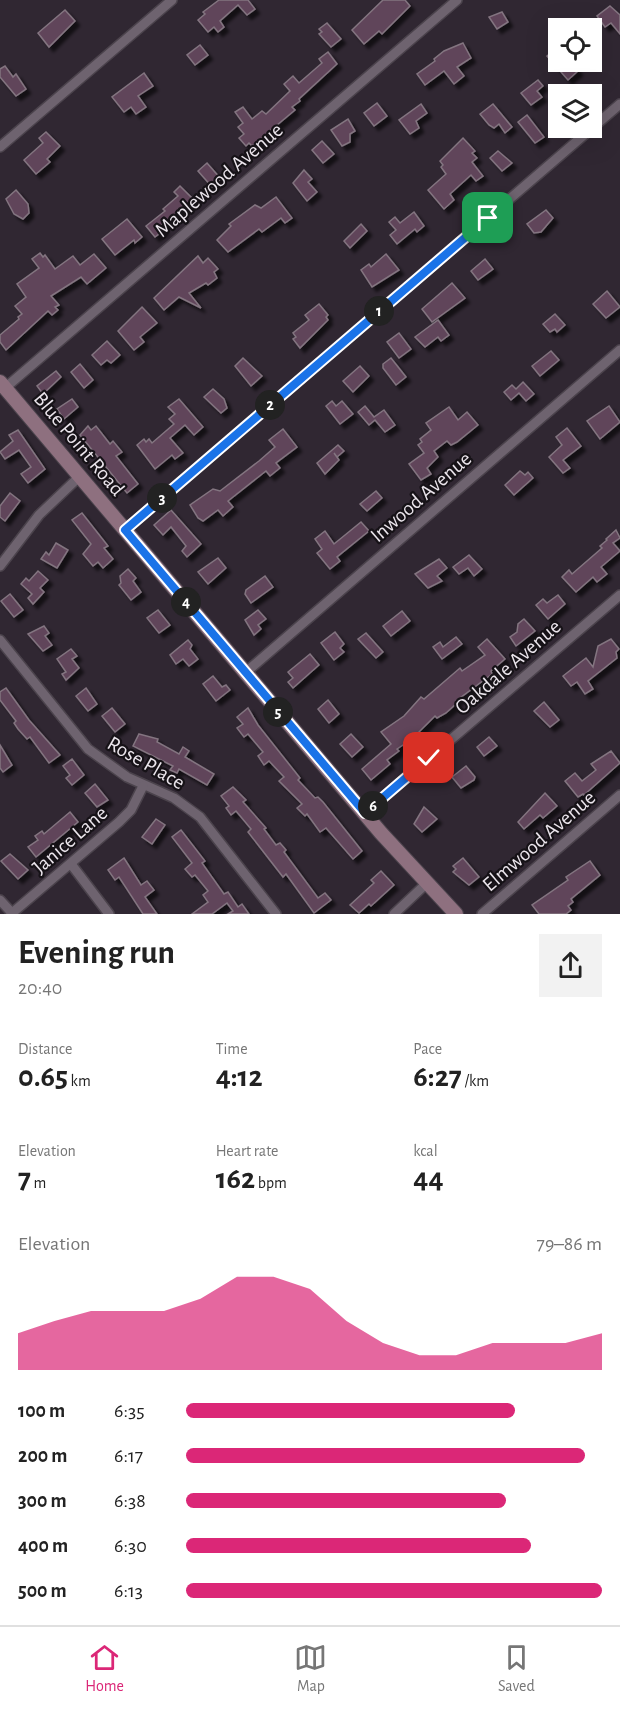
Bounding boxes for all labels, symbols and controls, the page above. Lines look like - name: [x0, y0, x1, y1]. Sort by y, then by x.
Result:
- map controls: [548, 18, 602, 138]
- button: locate: [548, 18, 602, 72]
- button: layers: [548, 84, 602, 138]
- street label: Maplewood Avenue: [151, 119, 287, 241]
- pin: [462, 192, 513, 243]
- icon: arrive: [471, 201, 504, 234]
- pin: 1: [364, 296, 394, 326]
- text: 1: [376, 303, 382, 319]
- street label: Blue Point Road: [30, 388, 128, 500]
- pin: 2: [255, 390, 285, 420]
- text: 2: [266, 397, 274, 413]
- street label: Inwood Avenue: [367, 448, 475, 546]
- pin: 3: [147, 483, 177, 513]
- text: 3: [159, 490, 165, 506]
- pin: 4: [171, 587, 201, 617]
- text: 4: [182, 594, 190, 610]
- street label: Oakdale Avenue: [451, 616, 565, 718]
- pin: 5: [263, 697, 293, 727]
- text: 5: [275, 704, 281, 720]
- street label: Rose Place: [104, 732, 188, 794]
- pin: [403, 732, 454, 783]
- icon: check: [412, 741, 445, 774]
- street label: Elmwood Avenue: [479, 787, 599, 895]
- pin: 6: [358, 791, 388, 821]
- text: 6: [369, 798, 377, 814]
- street label: Janice Lane: [29, 802, 111, 878]
- button: share: [539, 934, 602, 997]
- text: Evening run: [18, 937, 175, 970]
- text: 20:40: [18, 978, 62, 998]
- text: Distance: [18, 1041, 72, 1057]
- text: Time: [216, 1041, 248, 1057]
- text: Pace: [413, 1041, 442, 1057]
- text: 0.65: [18, 1062, 68, 1092]
- text: 4:12: [216, 1062, 263, 1092]
- text: 6:27: [413, 1062, 462, 1092]
- text: km: [68, 1073, 91, 1089]
- text: /km: [462, 1073, 489, 1089]
- text: Elevation: [18, 1143, 76, 1159]
- text: Heart rate: [216, 1143, 278, 1159]
- text: kcal: [413, 1143, 438, 1159]
- text: 7: [18, 1164, 31, 1194]
- text: 162: [216, 1164, 255, 1194]
- text: 44: [413, 1164, 444, 1194]
- text: m: [31, 1175, 46, 1191]
- text: bpm: [255, 1175, 287, 1191]
- text: Elevation: [18, 1234, 90, 1254]
- text: 79–86 m: [537, 1234, 602, 1254]
- text: 100 m: [18, 1401, 65, 1421]
- text: 6:35: [114, 1401, 145, 1421]
- text: 200 m: [18, 1446, 67, 1466]
- text: 6:17: [114, 1446, 143, 1466]
- text: 300 m: [18, 1491, 67, 1511]
- text: 6:38: [114, 1491, 146, 1511]
- text: 400 m: [18, 1536, 68, 1556]
- text: 6:30: [114, 1536, 147, 1556]
- text: 500 m: [18, 1581, 67, 1601]
- text: 6:13: [114, 1581, 143, 1601]
- tab: Home: [85, 1641, 124, 1696]
- tab: Map: [294, 1641, 327, 1696]
- tab: Saved: [498, 1641, 535, 1696]

